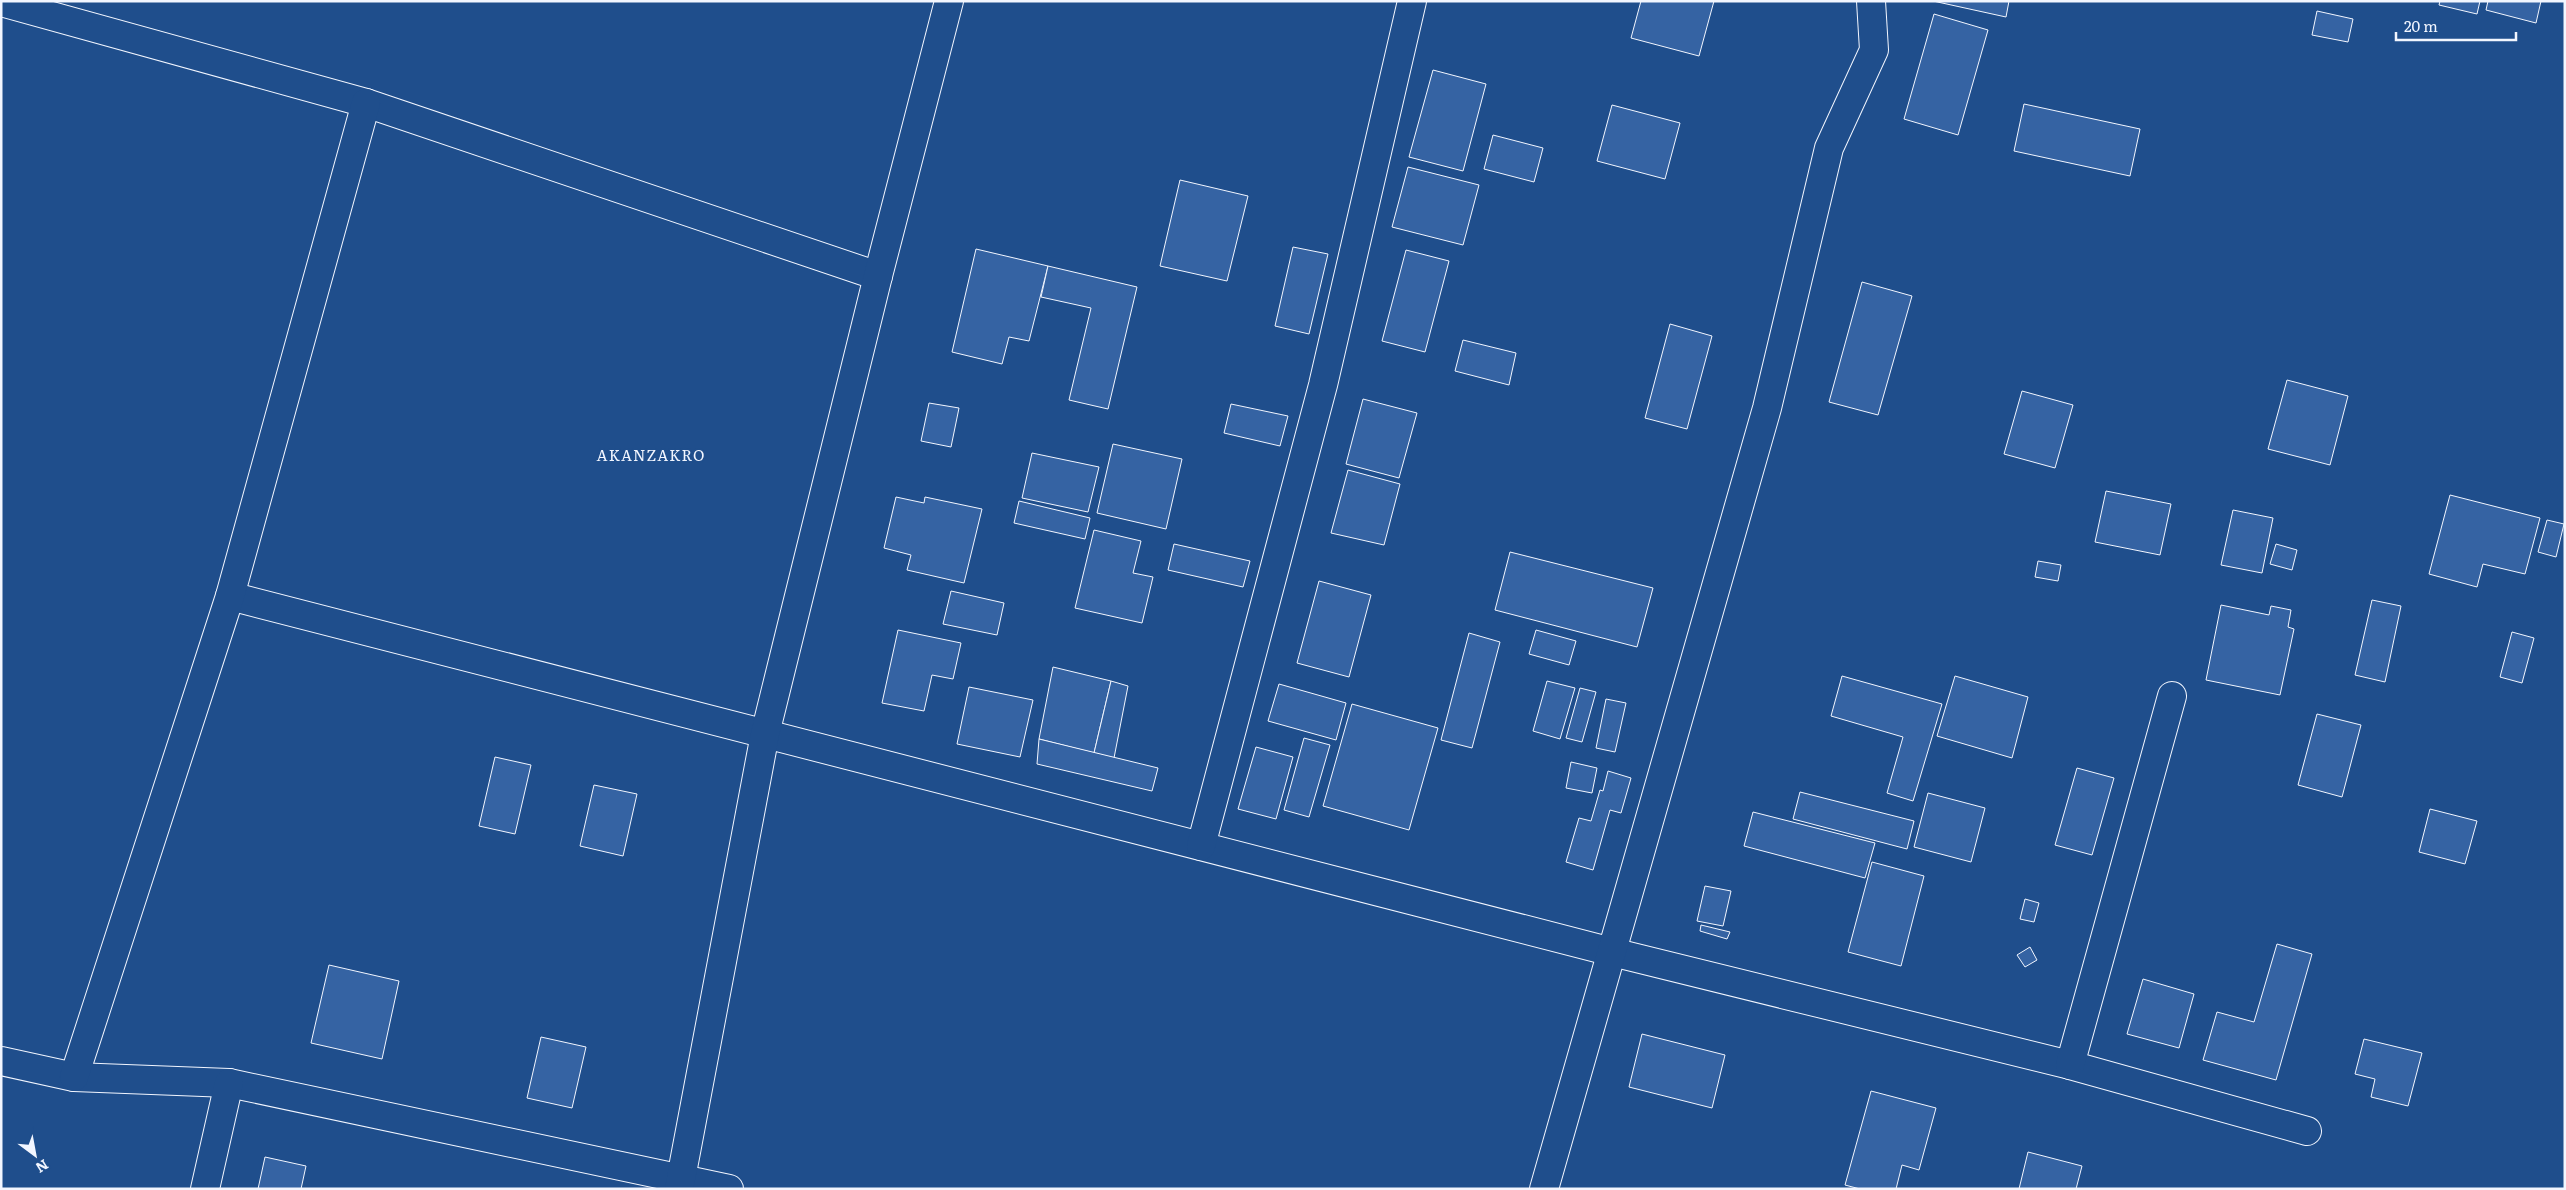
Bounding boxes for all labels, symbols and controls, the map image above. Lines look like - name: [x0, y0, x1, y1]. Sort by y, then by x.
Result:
- scale bar: [2396, 10, 2516, 42]
- text: 20 m: [2404, 14, 2438, 37]
- district label: AKANZAKRO: [597, 443, 705, 466]
- north arrow: [10, 1130, 60, 1180]
- text: N: [32, 1155, 53, 1179]

